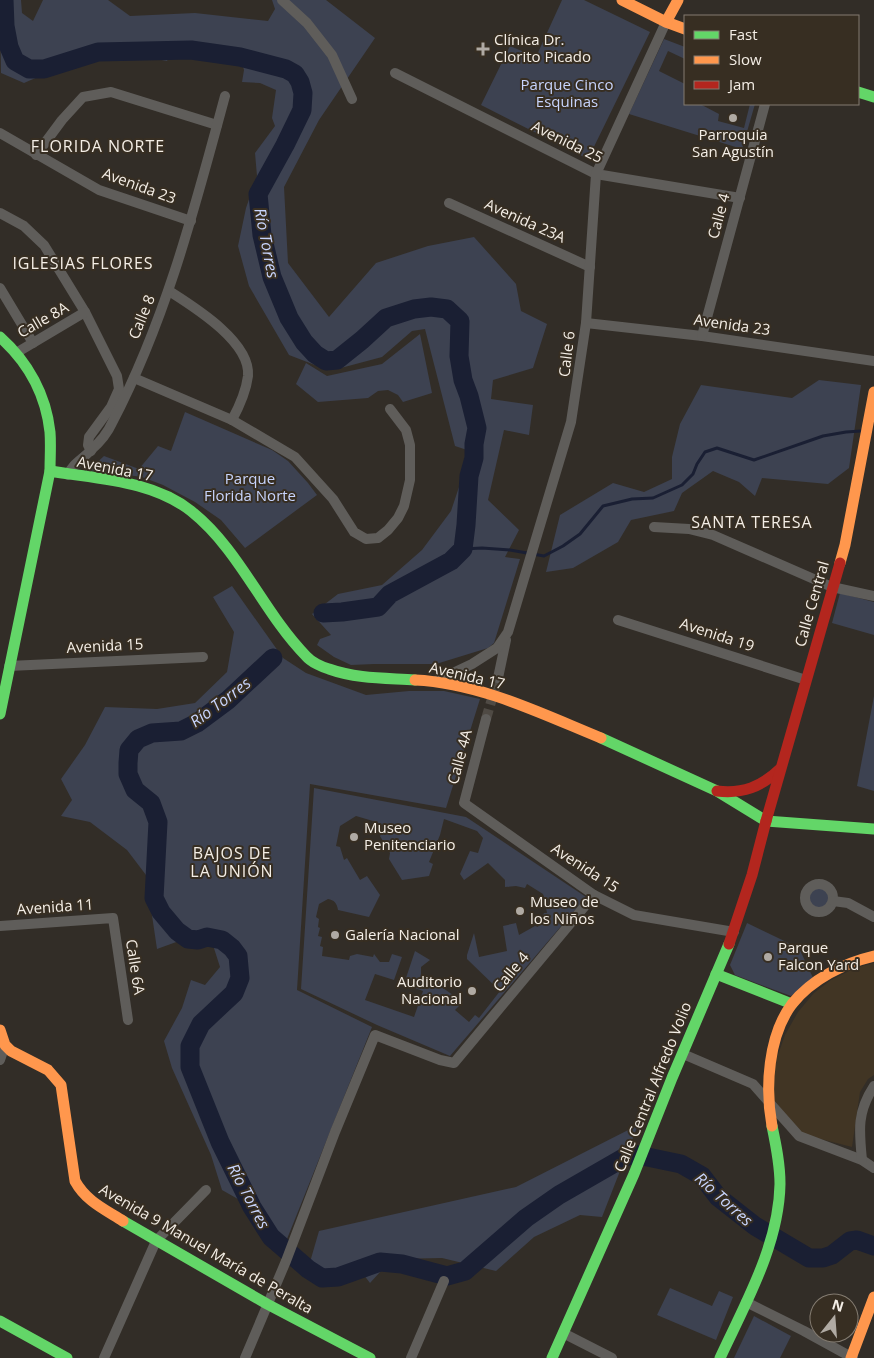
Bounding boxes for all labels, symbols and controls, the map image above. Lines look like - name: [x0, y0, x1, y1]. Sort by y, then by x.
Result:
- legend: [684, 15, 859, 105]
- text: Fast: [729, 24, 758, 44]
- place label: Clínica Dr. Clorito Picado: [494, 29, 591, 66]
- marker: Clínica Dr. Clorito Picado: [476, 42, 490, 56]
- text: Slow: [729, 49, 762, 69]
- park label: Parque Cinco Esquinas: [521, 74, 613, 111]
- text: Jam: [727, 74, 755, 94]
- marker: Parroquia San Agustín: [727, 112, 739, 124]
- street label: Avenida 25: [528, 115, 606, 167]
- place label: Parroquia San Agustín: [692, 124, 774, 161]
- district label: FLORIDA NORTE: [31, 135, 165, 157]
- street label: Avenida 23: [100, 163, 179, 208]
- street label: Calle 4: [702, 190, 734, 241]
- street label: Avenida 23A: [482, 193, 569, 247]
- water label: Río Torres: [249, 206, 285, 280]
- district label: IGLESIAS FLORES: [12, 252, 154, 274]
- street label: Calle 8: [123, 291, 159, 342]
- street label: Calle 8A: [13, 296, 72, 342]
- street label: Avenida 23: [693, 309, 772, 339]
- street label: Calle 6: [553, 330, 579, 378]
- street label: Avenida 17: [76, 451, 155, 485]
- park label: Parque Florida Norte: [204, 468, 296, 505]
- district label: SANTA TERESA: [691, 511, 813, 533]
- street label: Calle Central: [789, 558, 833, 649]
- street label: Avenida 19: [678, 613, 757, 655]
- street label: Avenida 15: [66, 633, 144, 657]
- street label: Avenida 17: [427, 657, 507, 693]
- water label: Río Torres: [185, 672, 255, 732]
- street label: Calle 4A: [442, 727, 476, 786]
- place label: Museo Penitenciario: [364, 817, 456, 854]
- marker: Museo Penitenciario: [348, 831, 360, 843]
- street label: Avenida 15: [548, 838, 623, 897]
- district label: BAJOS DE LA UNIÓN: [190, 842, 274, 882]
- place label: Museo de los Niños: [530, 891, 599, 928]
- street label: Avenida 11: [16, 893, 94, 919]
- marker: Museo de los Niños: [514, 905, 526, 917]
- place label: Galería Nacional: [345, 924, 460, 944]
- marker: Galería Nacional: [329, 929, 341, 941]
- place label: Parque Falcon Yard: [778, 937, 859, 974]
- street label: Calle 6A: [122, 938, 150, 996]
- street label: Calle 4: [488, 947, 533, 996]
- marker: Parque Falcon Yard: [762, 951, 774, 963]
- place label: Auditorio Nacional: [397, 971, 462, 1008]
- marker: Auditorio Nacional: [466, 985, 478, 997]
- street label: Calle Central Alfredo Volio: [609, 999, 695, 1175]
- water label: Río Torres: [223, 1160, 275, 1233]
- water label: Río Torres: [690, 1167, 758, 1231]
- street label: Avenida 9 Manuel María de Peralta: [96, 1179, 317, 1318]
- north arrow: [809, 1293, 859, 1343]
- text: N: [830, 1294, 846, 1316]

